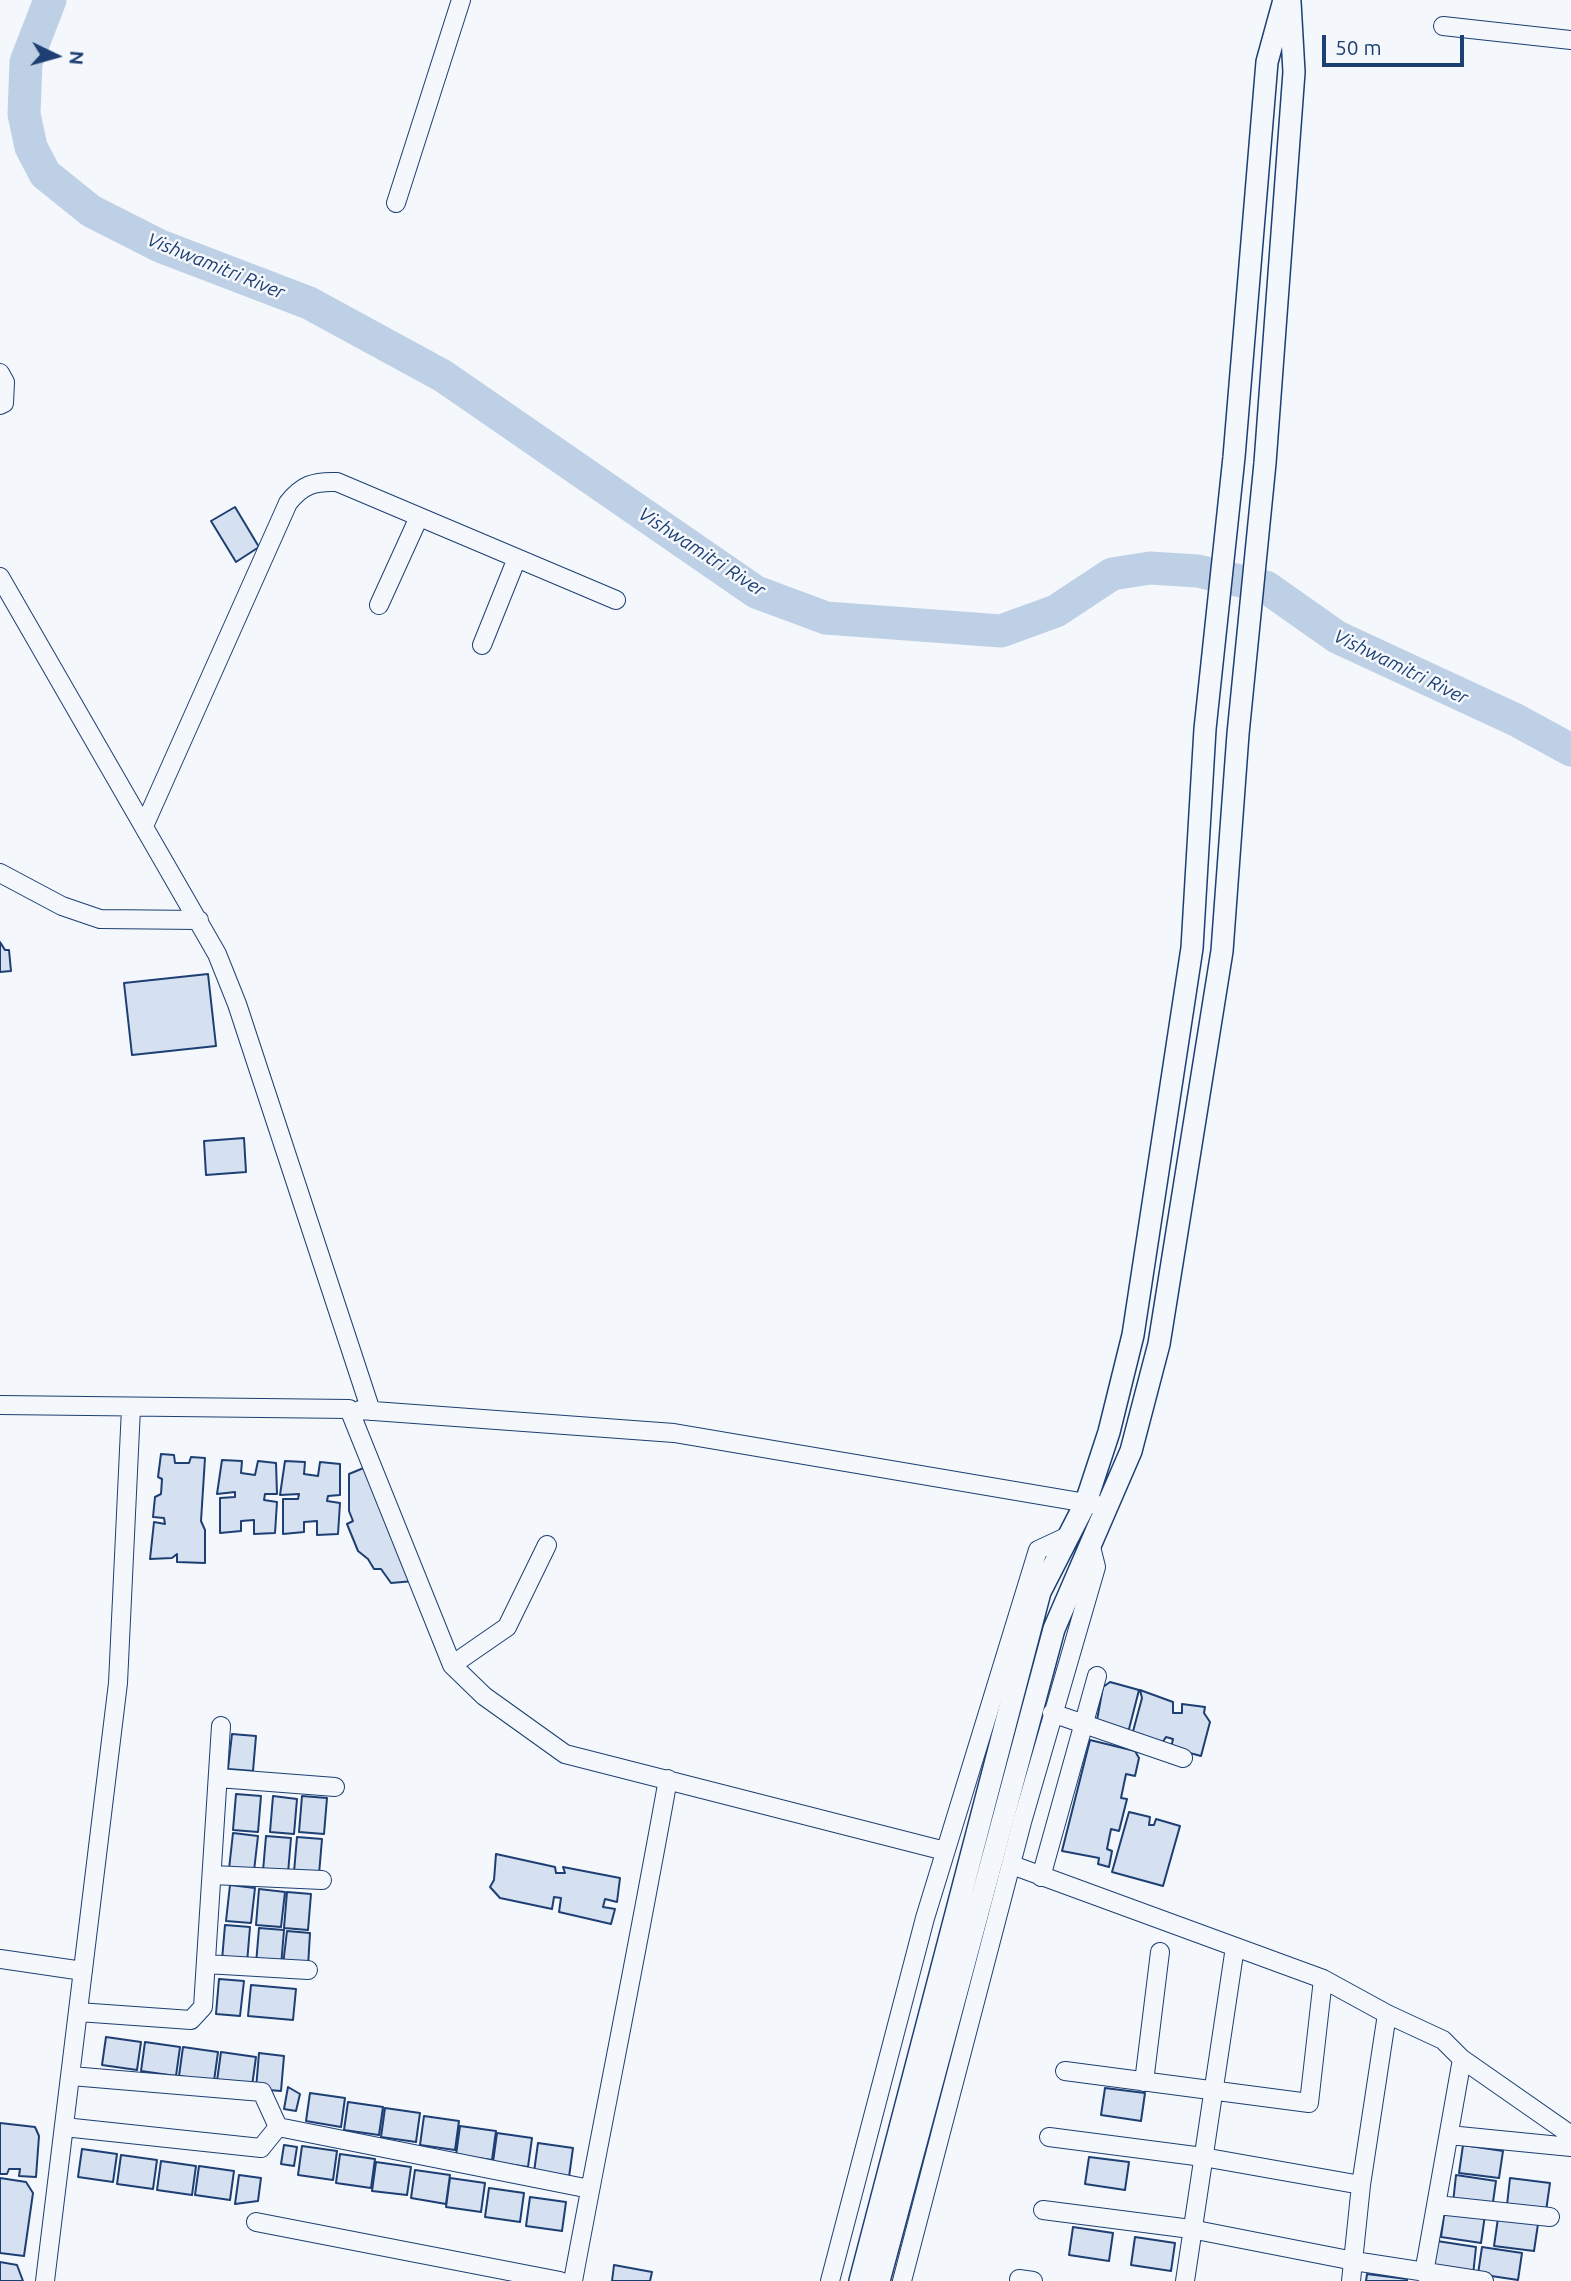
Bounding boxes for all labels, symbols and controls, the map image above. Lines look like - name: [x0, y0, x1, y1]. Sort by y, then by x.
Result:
- north arrow: [21, 21, 91, 91]
- scale bar: [1326, 21, 1468, 65]
- text: 50 m: [1335, 35, 1382, 59]
- text: N: [65, 50, 88, 66]
- water label: Vishwamitri River: [144, 228, 288, 304]
- water label: Vishwamitri River: [634, 503, 770, 601]
- water label: Vishwamitri River: [1330, 625, 1472, 709]

